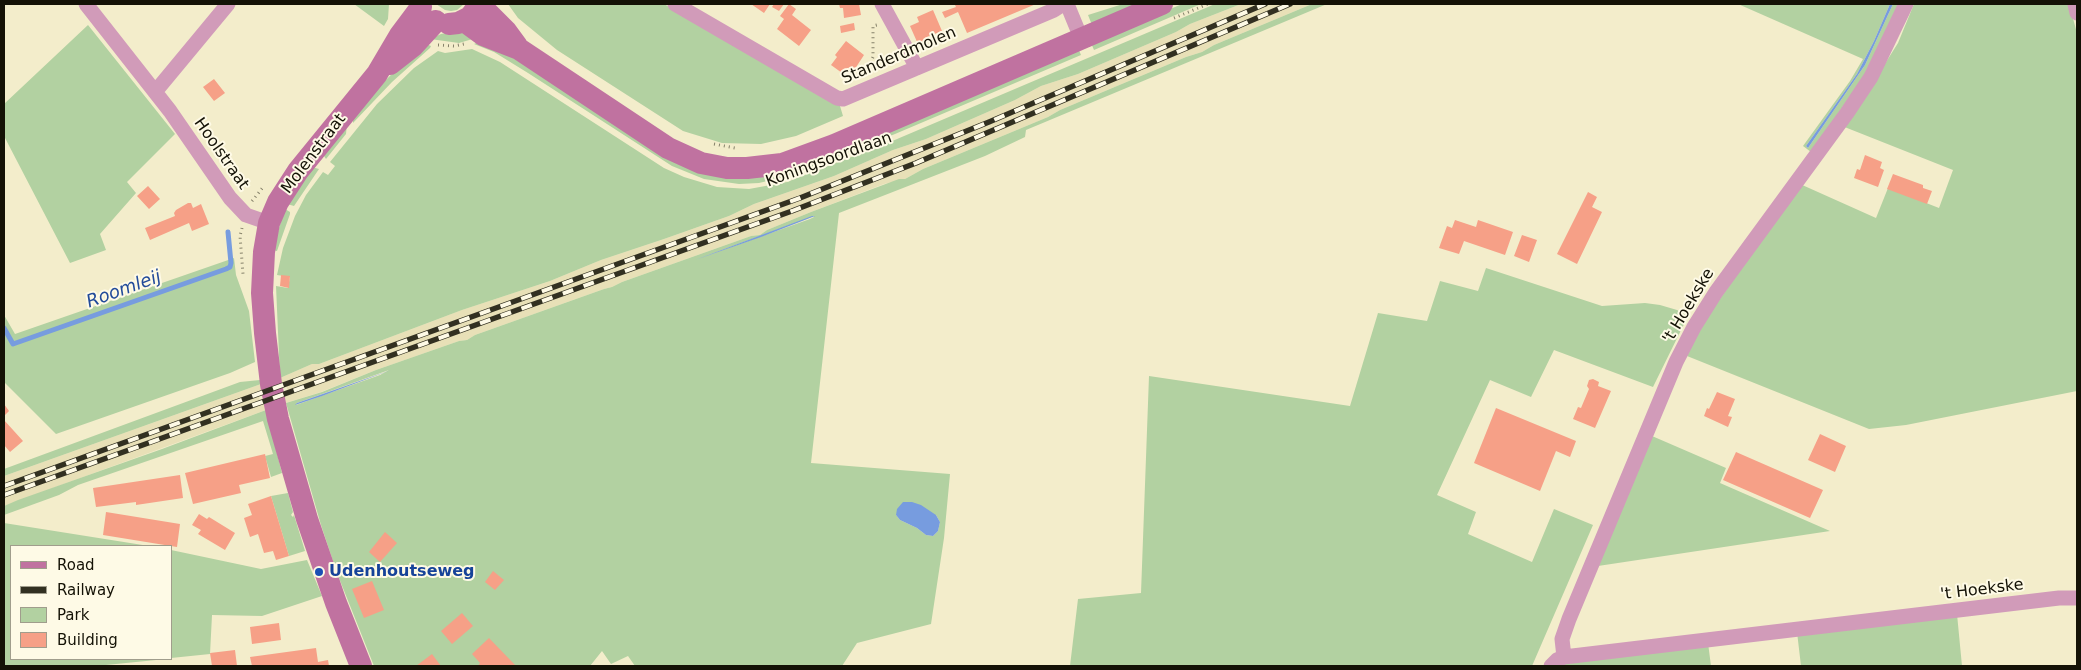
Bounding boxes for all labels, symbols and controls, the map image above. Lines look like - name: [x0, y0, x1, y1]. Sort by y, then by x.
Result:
- street label: Standerdmolen: [839, 23, 959, 89]
- street label: Molenstraat: [278, 110, 350, 198]
- street label: Hoolstraat: [189, 114, 253, 194]
- street label: Koningsoordlaan: [763, 128, 895, 192]
- street label: 't Hoekske: [1659, 265, 1719, 347]
- water label: Roomleij: [84, 266, 164, 314]
- legend: [10, 545, 172, 660]
- text: Road: [57, 556, 95, 574]
- place label: Udenhoutseweg: [329, 562, 475, 582]
- marker: Udenhoutseweg: [313, 566, 325, 578]
- street label: 't Hoekske: [1939, 575, 2025, 605]
- text: Railway: [57, 581, 115, 599]
- text: Park: [57, 606, 89, 624]
- text: Building: [57, 631, 118, 649]

